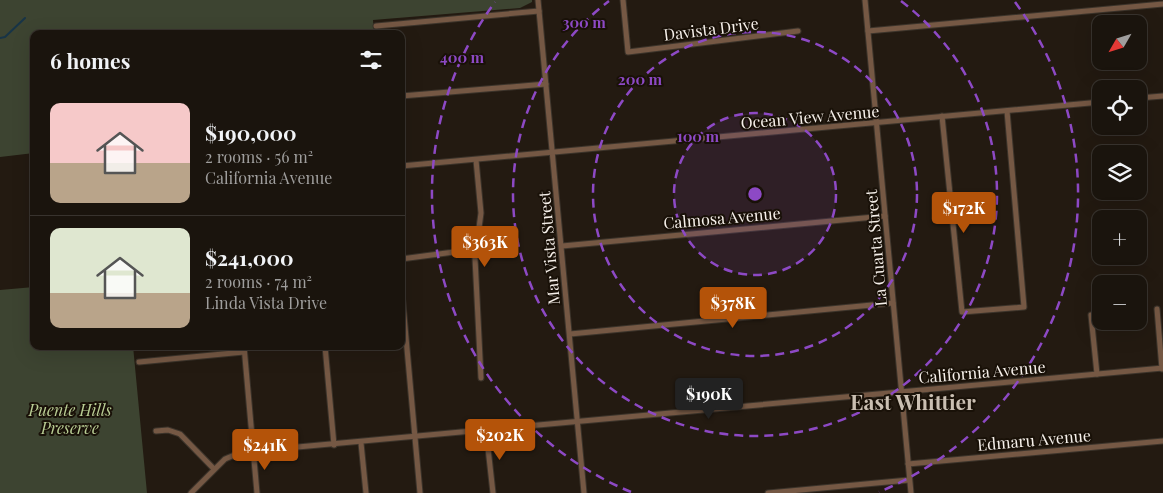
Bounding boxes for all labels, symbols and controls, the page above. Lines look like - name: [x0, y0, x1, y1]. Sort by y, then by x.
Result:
- text: 300 m: [562, 12, 606, 32]
- street label: Davista Drive: [662, 12, 760, 45]
- north arrow: [1092, 15, 1148, 70]
- map controls: [1092, 15, 1147, 330]
- text: 6 homes: [50, 46, 130, 74]
- icon: filters: [357, 46, 385, 74]
- text: 400 m: [440, 47, 485, 67]
- text: 200 m: [618, 69, 663, 89]
- button: locate: [1092, 80, 1147, 135]
- street label: Ocean View Avenue: [740, 100, 880, 133]
- text: $190,000: [205, 118, 297, 146]
- icon: home: [90, 123, 150, 183]
- text: 100 m: [677, 126, 720, 146]
- button: layers: [1092, 145, 1147, 200]
- text: 2 rooms · 56 m²: [205, 146, 313, 167]
- text: California Avenue: [205, 167, 332, 188]
- centre of rings: [746, 185, 764, 203]
- street label: La Cuarta Street: [860, 189, 891, 307]
- street label: Mar Vista Street: [533, 190, 564, 306]
- pin: $172K: [929, 192, 999, 234]
- text: $172K: [943, 197, 985, 218]
- street label: Calmosa Avenue: [662, 202, 781, 233]
- button: +: [1092, 210, 1147, 265]
- pin: $363K: [450, 226, 520, 268]
- text: $363K: [462, 231, 508, 252]
- text: $241,000: [205, 243, 294, 271]
- icon: home: [90, 248, 150, 308]
- text: 2 rooms · 74 m²: [205, 271, 312, 292]
- button: −: [1092, 275, 1147, 330]
- pin: $378K: [698, 286, 768, 329]
- text: Linda Vista Drive: [205, 292, 327, 313]
- text: $378K: [711, 292, 755, 313]
- street label: California Avenue: [918, 355, 1046, 388]
- pin: $190K: [674, 378, 744, 420]
- text: $190K: [686, 383, 732, 404]
- district label: East Whittier: [850, 387, 976, 415]
- park label: Puente Hills Preserve: [28, 399, 111, 438]
- pin: $202K: [465, 418, 535, 461]
- text: $202K: [476, 424, 524, 445]
- street label: Edmaru Avenue: [976, 424, 1092, 455]
- pin: $241K: [230, 428, 300, 471]
- text: $241K: [243, 434, 287, 455]

